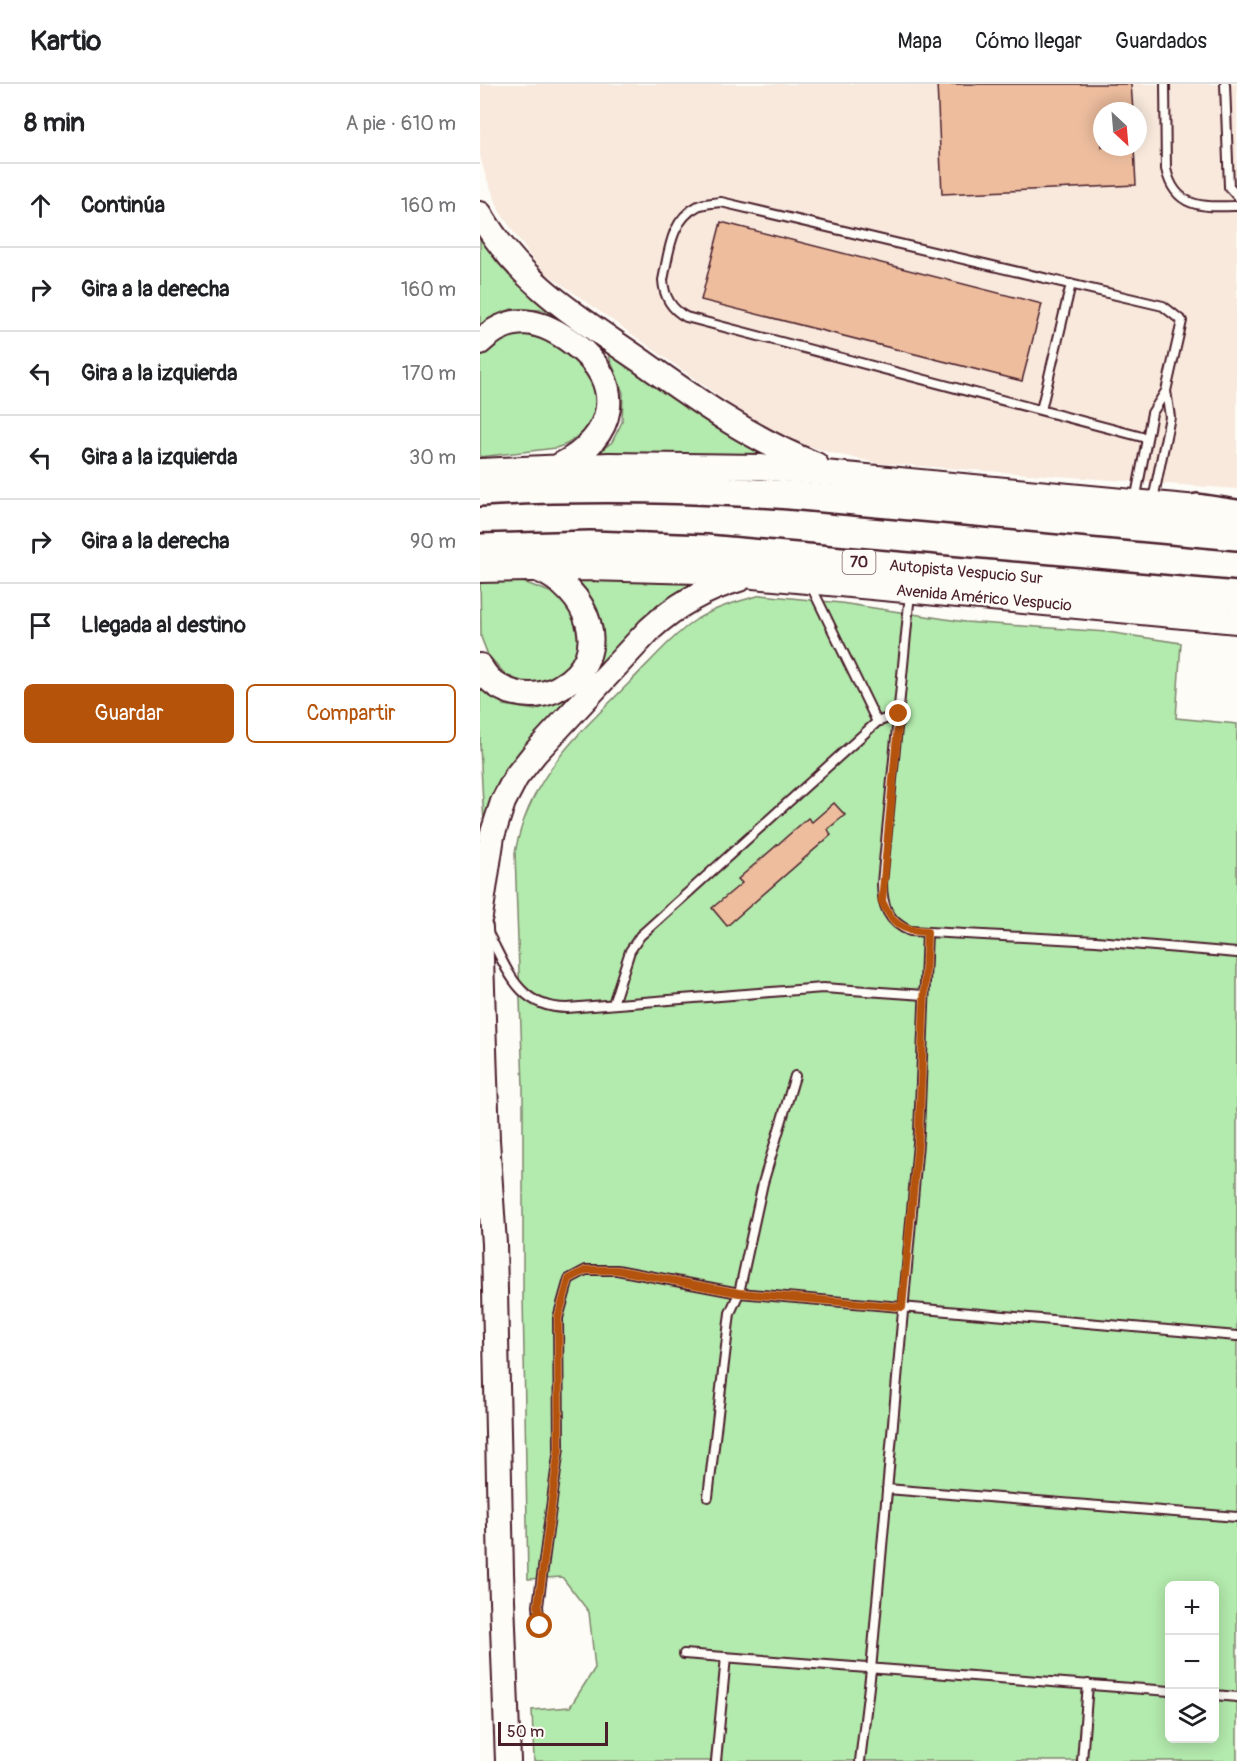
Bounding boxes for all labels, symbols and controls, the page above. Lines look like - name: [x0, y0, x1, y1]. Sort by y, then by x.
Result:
- text: Kartio: [30, 24, 101, 59]
- text: Mapa: [897, 28, 942, 55]
- text: Cómo llegar: [975, 28, 1082, 55]
- text: Guardados: [1115, 28, 1207, 55]
- north arrow: [1093, 102, 1147, 156]
- text: 8 min: [24, 107, 85, 139]
- text: A pie · 610 m: [345, 111, 456, 136]
- icon: ahead: [24, 189, 57, 222]
- text: Continúa: [81, 191, 165, 219]
- text: 160 m: [401, 193, 456, 218]
- icon: right: [24, 273, 57, 306]
- text: Gira a la derecha: [81, 275, 229, 303]
- text: 160 m: [401, 277, 456, 302]
- icon: left: [24, 357, 57, 390]
- text: Gira a la izquierda: [81, 359, 238, 387]
- text: 170 m: [402, 361, 456, 386]
- icon: left: [24, 441, 57, 474]
- text: Gira a la izquierda: [81, 443, 238, 471]
- text: 30 m: [409, 445, 456, 470]
- icon: right: [24, 525, 57, 558]
- text: Gira a la derecha: [81, 527, 229, 555]
- text: 90 m: [410, 529, 456, 554]
- road number: 70: [842, 550, 875, 574]
- street label: Autopista Vespucio Sur: [888, 555, 1044, 589]
- street label: Avenida Américo Vespucio: [895, 580, 1073, 616]
- icon: arrive: [24, 609, 57, 642]
- text: Llegada al destino: [81, 611, 246, 639]
- button: Guardar: [24, 684, 234, 743]
- button: Compartir: [246, 684, 456, 743]
- route end: [885, 700, 911, 726]
- map controls: [1165, 1581, 1219, 1743]
- button: +: [1165, 1581, 1219, 1635]
- route start: [526, 1612, 552, 1638]
- button: −: [1165, 1635, 1219, 1689]
- button: layers: [1165, 1689, 1219, 1743]
- scale bar: [498, 1719, 608, 1746]
- text: 50 m: [507, 1722, 544, 1742]

